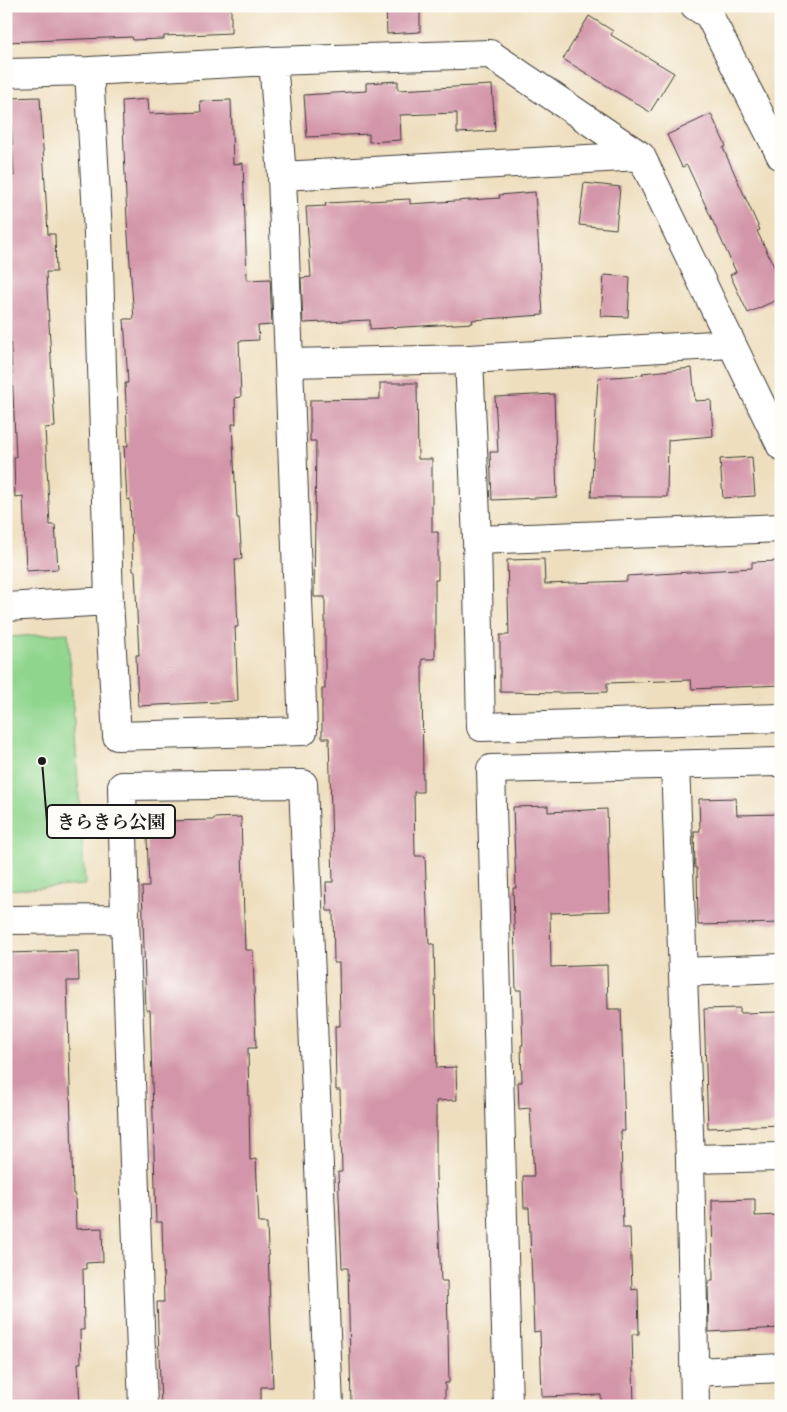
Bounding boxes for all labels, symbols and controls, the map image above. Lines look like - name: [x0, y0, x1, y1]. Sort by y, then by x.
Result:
- callout: きらきら公園: [47, 805, 175, 838]
- text: きらきら公園: [57, 811, 165, 834]

